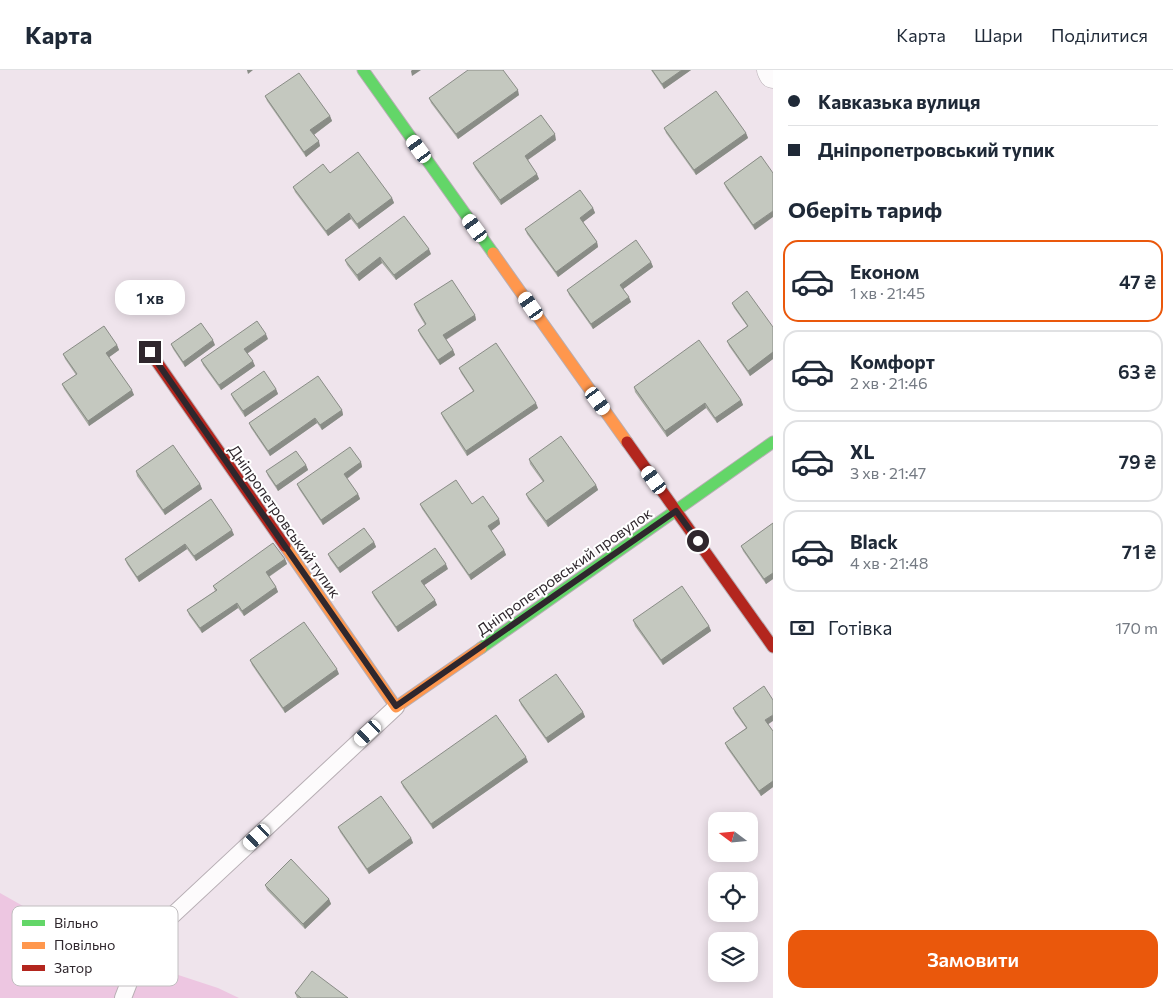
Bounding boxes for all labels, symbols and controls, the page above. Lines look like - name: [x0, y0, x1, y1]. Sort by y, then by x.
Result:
- text: Карта: [25, 20, 92, 49]
- text: Карта: [896, 24, 946, 46]
- text: Шари: [974, 24, 1023, 46]
- text: Поділитися: [1051, 24, 1148, 46]
- text: Кавказька вулиця: [818, 90, 980, 113]
- car: [404, 132, 433, 166]
- text: Дніпропетровський тупик: [818, 138, 1055, 161]
- text: Оберіть тариф: [788, 196, 942, 223]
- car: [460, 211, 489, 245]
- icon: car: [790, 259, 835, 304]
- text: Економ: [850, 260, 919, 283]
- text: 47 ₴: [1119, 270, 1156, 293]
- callout: 1 хв: [115, 280, 185, 314]
- text: 1 хв · 21:45: [850, 283, 925, 302]
- text: 1 хв: [136, 288, 164, 307]
- car: [516, 289, 545, 323]
- route end: [139, 341, 161, 363]
- icon: car: [790, 349, 835, 394]
- text: Комфорт: [850, 350, 935, 373]
- text: 63 ₴: [1118, 360, 1156, 383]
- text: 2 хв · 21:46: [850, 373, 928, 392]
- car: [583, 384, 612, 418]
- icon: car: [790, 439, 835, 484]
- text: XL: [850, 440, 875, 463]
- street label: Дніпропетровський тупик: [225, 441, 345, 601]
- text: 79 ₴: [1119, 450, 1156, 473]
- car: [639, 463, 668, 497]
- text: 3 хв · 21:47: [850, 463, 926, 482]
- street label: Дніпропетровський провулок: [473, 503, 655, 639]
- icon: car: [790, 529, 835, 574]
- route start: [687, 530, 709, 552]
- text: Black: [850, 530, 898, 553]
- text: 71 ₴: [1122, 540, 1156, 563]
- text: 4 хв · 21:48: [850, 553, 928, 572]
- icon: cash: [788, 614, 816, 642]
- text: Готівка: [828, 616, 892, 639]
- text: 170 m: [1115, 618, 1158, 637]
- car: [351, 717, 384, 749]
- north arrow: [708, 812, 758, 862]
- map controls: [708, 812, 758, 982]
- car: [240, 821, 273, 853]
- button: locate: [708, 872, 758, 922]
- legend: [12, 906, 178, 986]
- text: Вільно: [54, 914, 98, 931]
- button: Замовити: [788, 930, 1158, 988]
- button: layers: [708, 932, 758, 982]
- text: Повільно: [54, 936, 115, 953]
- text: Затор: [54, 959, 92, 976]

